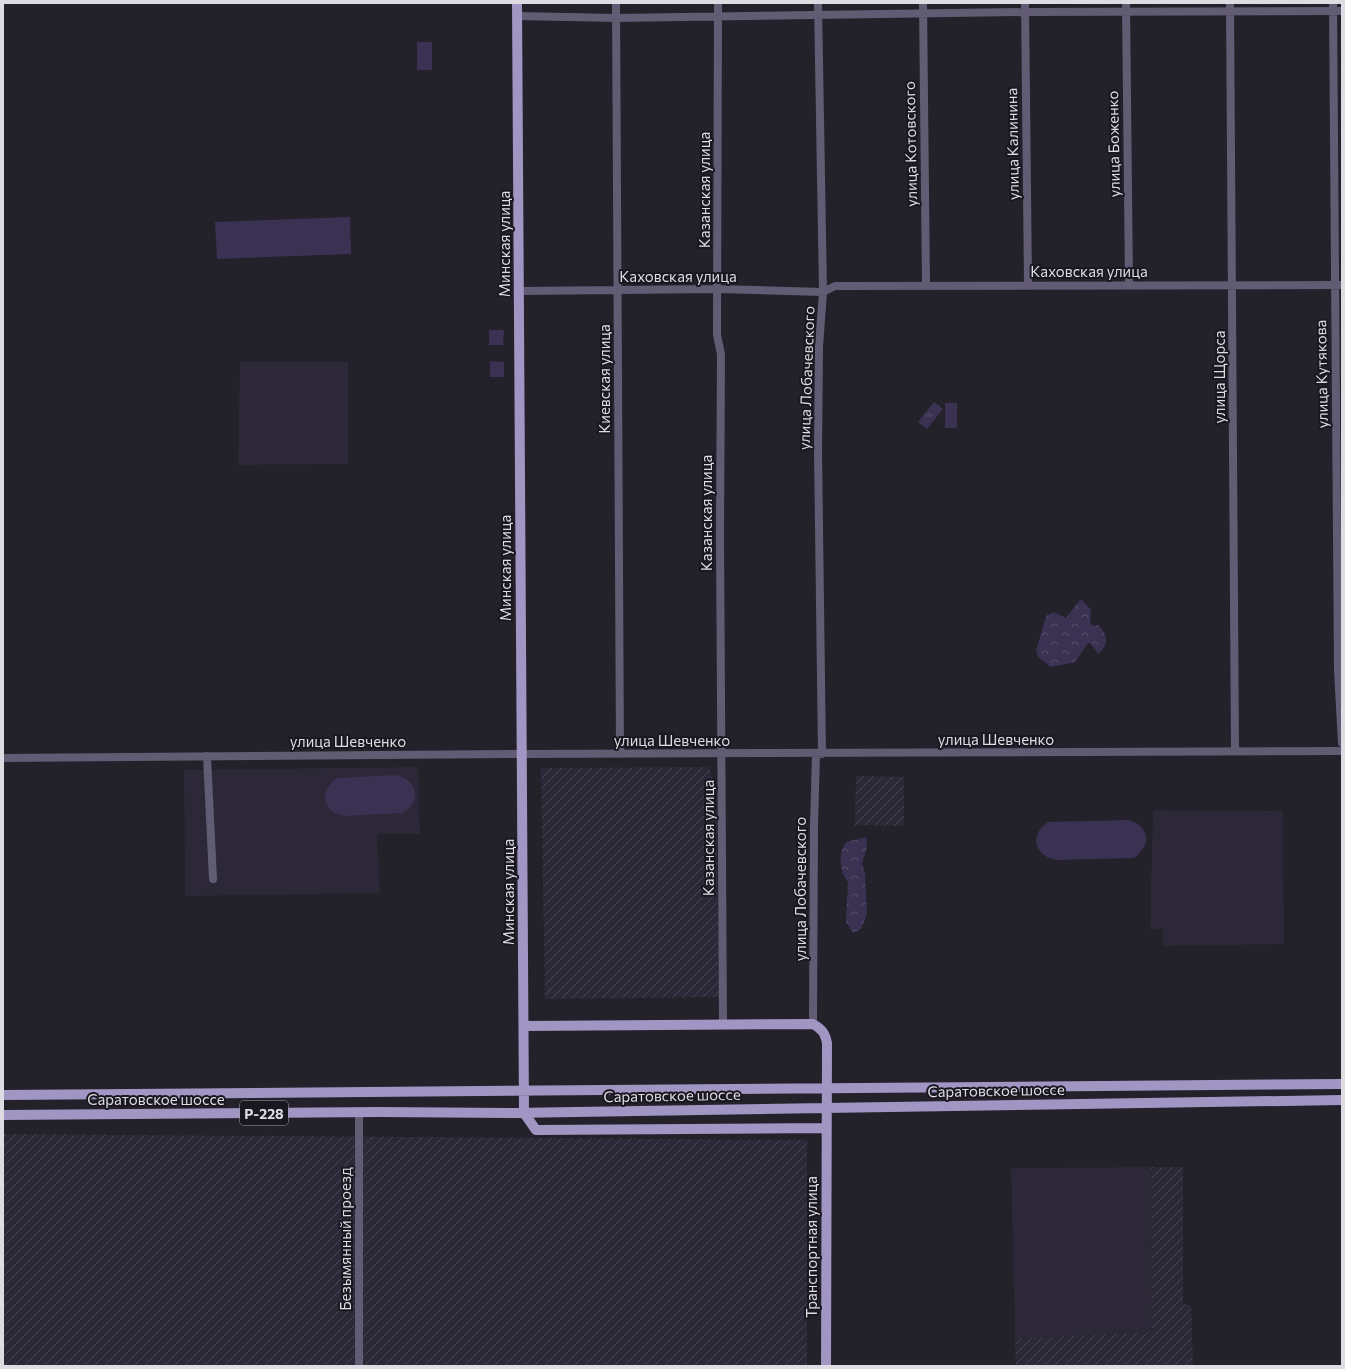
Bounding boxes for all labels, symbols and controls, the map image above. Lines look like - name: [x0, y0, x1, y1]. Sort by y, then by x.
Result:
- street label: улица Котовского: [900, 81, 920, 207]
- street label: улица Калинина: [1002, 88, 1022, 200]
- street label: улица Боженко: [1103, 91, 1123, 197]
- street label: Казанская улица: [695, 132, 713, 248]
- street label: Минская улица: [495, 191, 513, 297]
- street label: Каховская улица: [1030, 262, 1148, 280]
- street label: Каховская улица: [619, 267, 737, 285]
- street label: улица Лобачевского: [794, 306, 818, 450]
- street label: улица Кутякова: [1311, 320, 1331, 428]
- street label: Киевская улица: [595, 324, 613, 434]
- street label: улица Щорса: [1210, 331, 1228, 423]
- street label: Казанская улица: [697, 455, 715, 571]
- street label: Минская улица: [496, 515, 514, 621]
- street label: улица Шевченко: [938, 730, 1054, 748]
- street label: улица Шевченко: [614, 731, 730, 749]
- street label: улица Шевченко: [290, 732, 406, 750]
- street label: Казанская улица: [699, 780, 717, 896]
- street label: улица Лобачевского: [791, 817, 809, 961]
- street label: Минская улица: [499, 839, 517, 945]
- street label: Саратовское шоссе: [927, 1080, 1065, 1100]
- street label: Саратовское шоссе: [603, 1085, 741, 1105]
- street label: Саратовское шоссе: [87, 1090, 225, 1108]
- road number: Р-228: [240, 1101, 288, 1125]
- street label: Безымянный проезд: [336, 1167, 354, 1311]
- street label: Транспортная улица: [802, 1176, 820, 1318]

